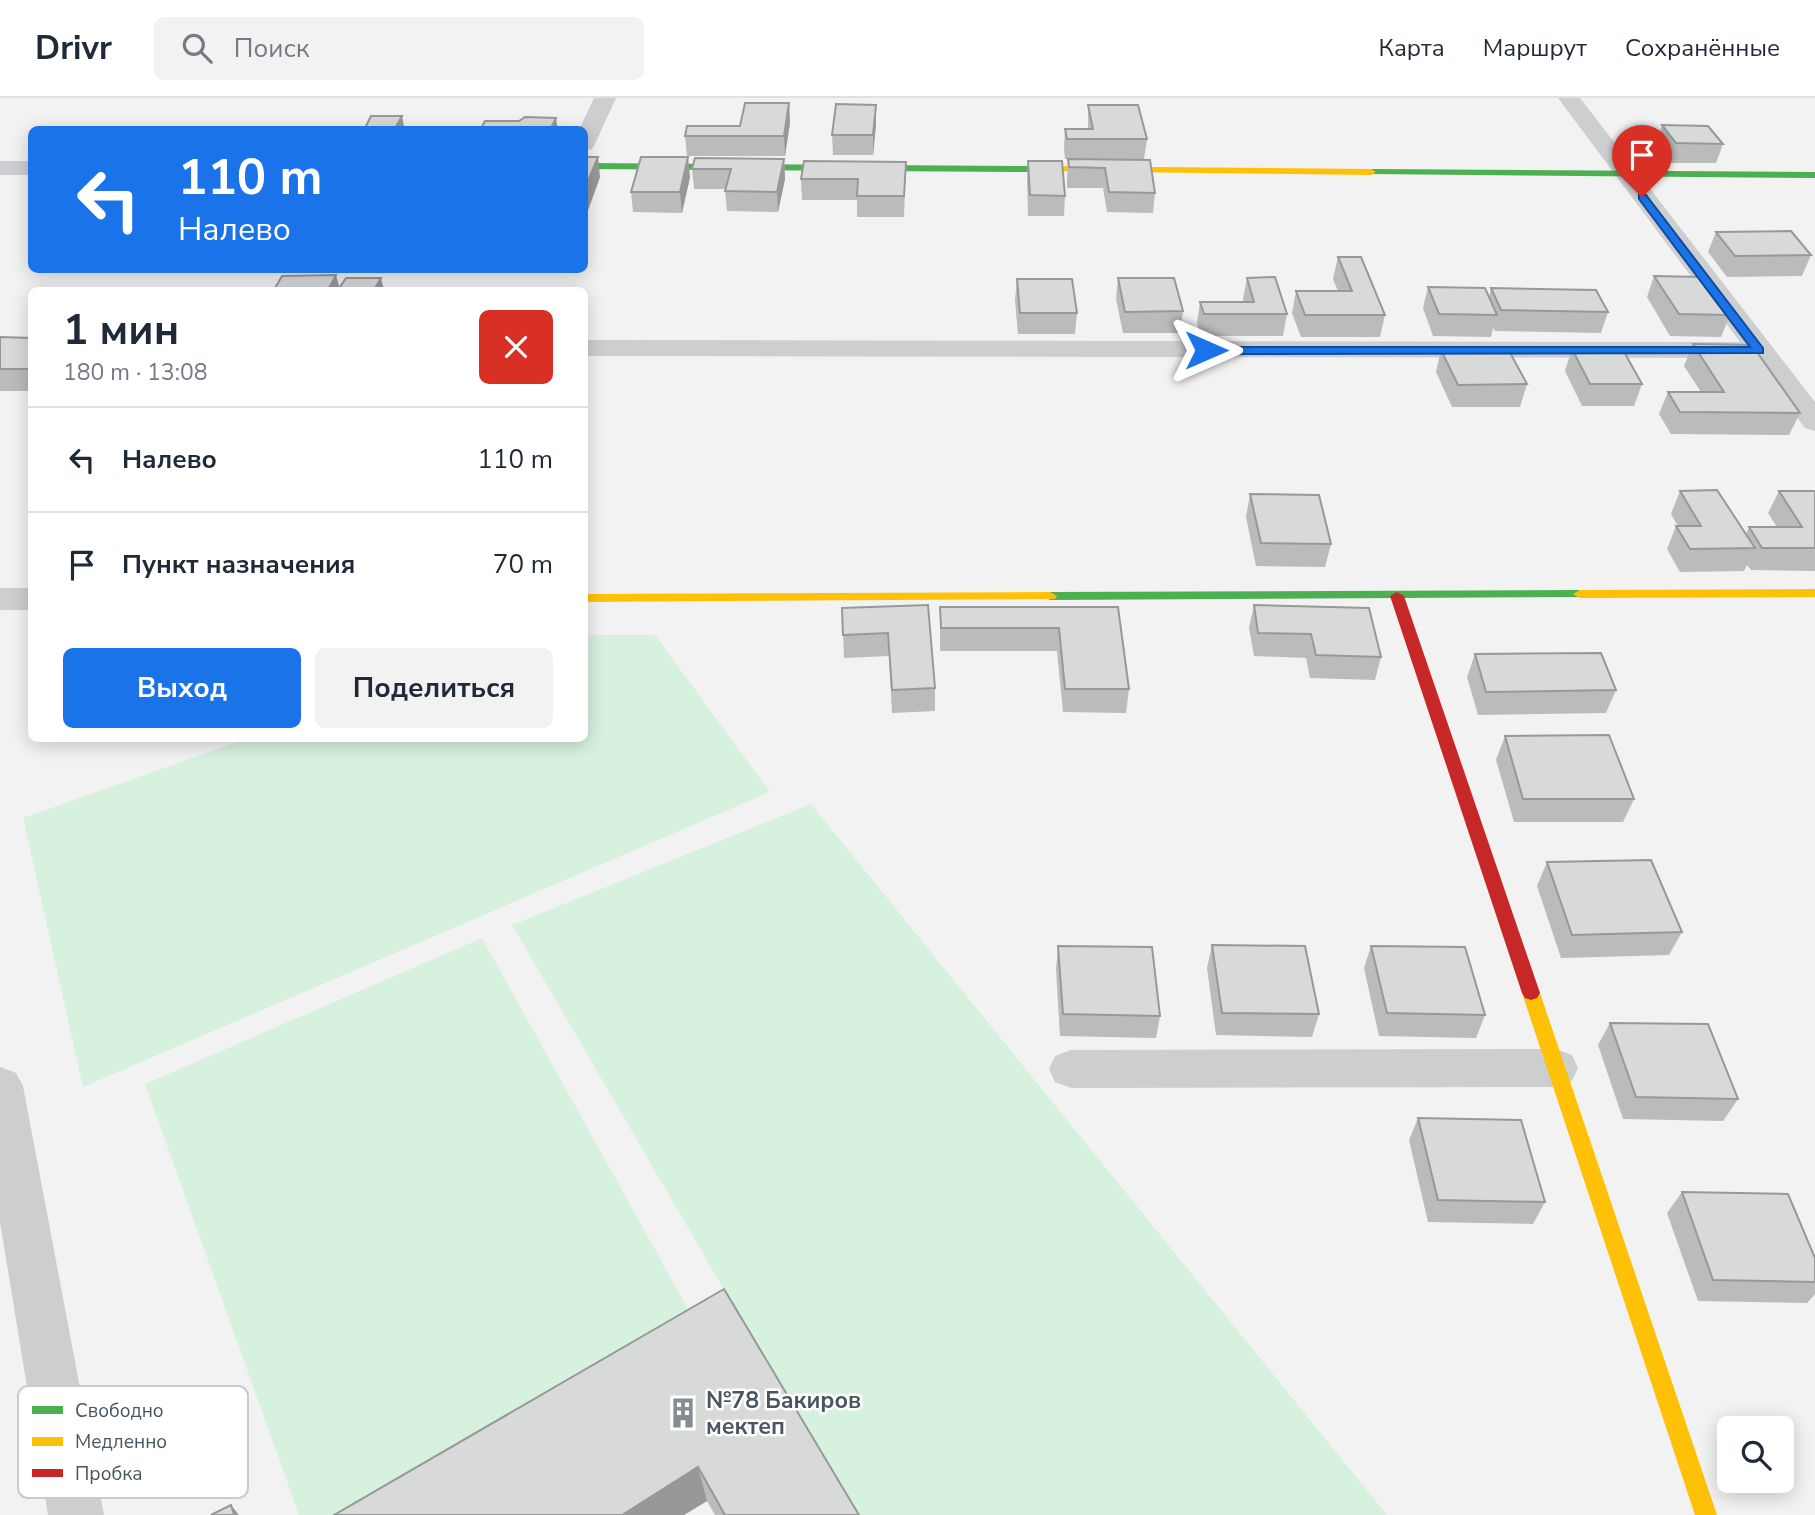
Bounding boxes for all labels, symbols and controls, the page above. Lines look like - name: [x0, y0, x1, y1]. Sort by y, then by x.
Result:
- search box: [154, 17, 644, 80]
- text: Drivr: [35, 26, 112, 71]
- icon: search: [178, 29, 216, 67]
- text: Поиск: [234, 31, 309, 66]
- text: Карта: [1379, 32, 1445, 64]
- text: Маршрут: [1483, 32, 1587, 64]
- text: Сохранённые: [1625, 32, 1780, 64]
- pin: [1612, 125, 1672, 197]
- icon: arrive: [1623, 136, 1661, 174]
- text: 110 m: [178, 144, 322, 211]
- icon: left: [63, 154, 154, 245]
- text: Налево: [178, 208, 291, 251]
- text: 1 мин: [63, 302, 179, 359]
- button: close: [479, 310, 553, 384]
- position arrow: [1169, 313, 1243, 387]
- text: 180 m · 13:08: [63, 357, 208, 388]
- icon: left: [63, 441, 101, 479]
- text: Налево: [122, 442, 217, 477]
- text: 110 m: [477, 442, 553, 477]
- icon: arrive: [63, 546, 101, 584]
- text: Пункт назначения: [122, 547, 355, 582]
- text: 70 m: [493, 547, 553, 582]
- button: Выход: [63, 648, 301, 728]
- button: Поделиться: [315, 648, 553, 728]
- place label: №78 Бакиров мектеп: [706, 1385, 861, 1442]
- legend: [18, 1386, 248, 1498]
- building icon: №78 Бакиров мектеп: [666, 1396, 700, 1430]
- text: Свободно: [75, 1398, 164, 1424]
- map controls: [1717, 1416, 1794, 1493]
- button: search: [1717, 1416, 1794, 1493]
- text: Медленно: [75, 1429, 167, 1455]
- text: Пробка: [75, 1461, 142, 1487]

